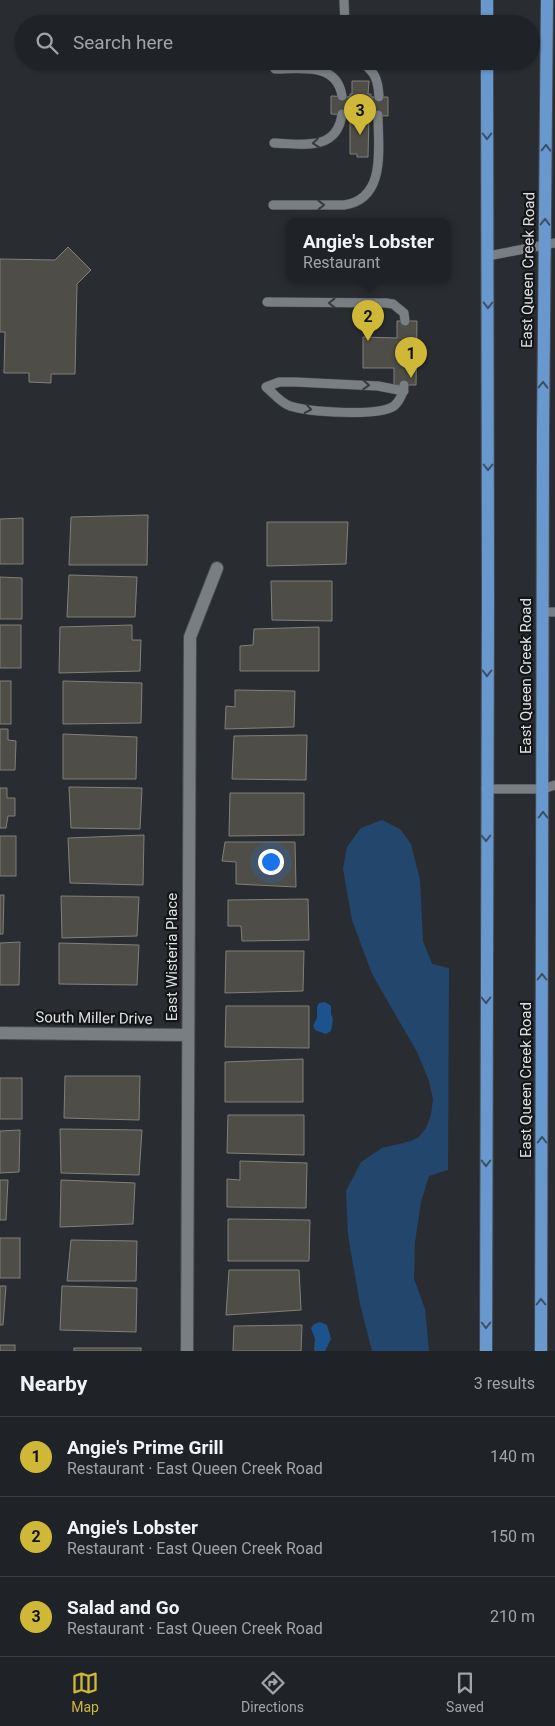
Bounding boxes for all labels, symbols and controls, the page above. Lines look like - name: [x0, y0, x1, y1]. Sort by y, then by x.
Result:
- search box: [15, 15, 540, 70]
- icon: search: [33, 29, 61, 57]
- text: Search here: [73, 31, 173, 54]
- pin: 3: [344, 94, 376, 135]
- one-way arrow: [482, 132, 492, 140]
- one-way arrow: [312, 137, 320, 148]
- one-way arrow: [541, 144, 551, 152]
- street label: East Queen Creek Road: [518, 192, 538, 348]
- one-way arrow: [318, 200, 326, 210]
- popup: [286, 218, 451, 283]
- one-way arrow: [540, 218, 550, 226]
- text: Angie's Lobster: [303, 230, 434, 253]
- text: Restaurant: [303, 253, 380, 272]
- one-way arrow: [328, 297, 336, 308]
- pin: 2: [352, 300, 384, 341]
- one-way arrow: [483, 301, 493, 309]
- pin: 1: [395, 337, 427, 378]
- one-way arrow: [362, 380, 370, 390]
- one-way arrow: [538, 381, 548, 388]
- one-way arrow: [303, 403, 312, 414]
- one-way arrow: [483, 464, 493, 471]
- street label: East Queen Creek Road: [517, 598, 535, 754]
- one-way arrow: [482, 670, 492, 678]
- one-way arrow: [538, 811, 548, 818]
- one-way arrow: [481, 834, 491, 842]
- your location: [258, 849, 284, 875]
- street label: East Wisteria Place: [163, 893, 181, 1021]
- one-way arrow: [537, 973, 547, 981]
- one-way arrow: [481, 996, 491, 1004]
- street label: East Queen Creek Road: [517, 1002, 535, 1158]
- street label: South Miller Drive: [35, 1008, 153, 1028]
- one-way arrow: [537, 1136, 547, 1144]
- one-way arrow: [481, 1159, 491, 1167]
- one-way arrow: [536, 1298, 546, 1306]
- one-way arrow: [481, 1322, 491, 1329]
- text: Nearby: [20, 1372, 87, 1396]
- text: 3 results: [474, 1374, 535, 1393]
- text: Angie's Prime Grill: [67, 1436, 224, 1459]
- text: 1: [31, 1447, 41, 1466]
- text: 140 m: [490, 1447, 535, 1466]
- text: Restaurant · East Queen Creek Road: [67, 1459, 323, 1478]
- text: Angie's Lobster: [67, 1516, 198, 1539]
- text: 2: [31, 1527, 41, 1546]
- text: 150 m: [490, 1527, 535, 1546]
- text: Restaurant · East Queen Creek Road: [67, 1539, 323, 1558]
- text: Salad and Go: [67, 1596, 179, 1619]
- text: 3: [31, 1607, 41, 1626]
- text: 210 m: [490, 1607, 535, 1626]
- text: Restaurant · East Queen Creek Road: [67, 1619, 323, 1638]
- tab: Map: [71, 1669, 99, 1715]
- tab: Directions: [241, 1669, 304, 1715]
- tab: Saved: [446, 1669, 484, 1715]

